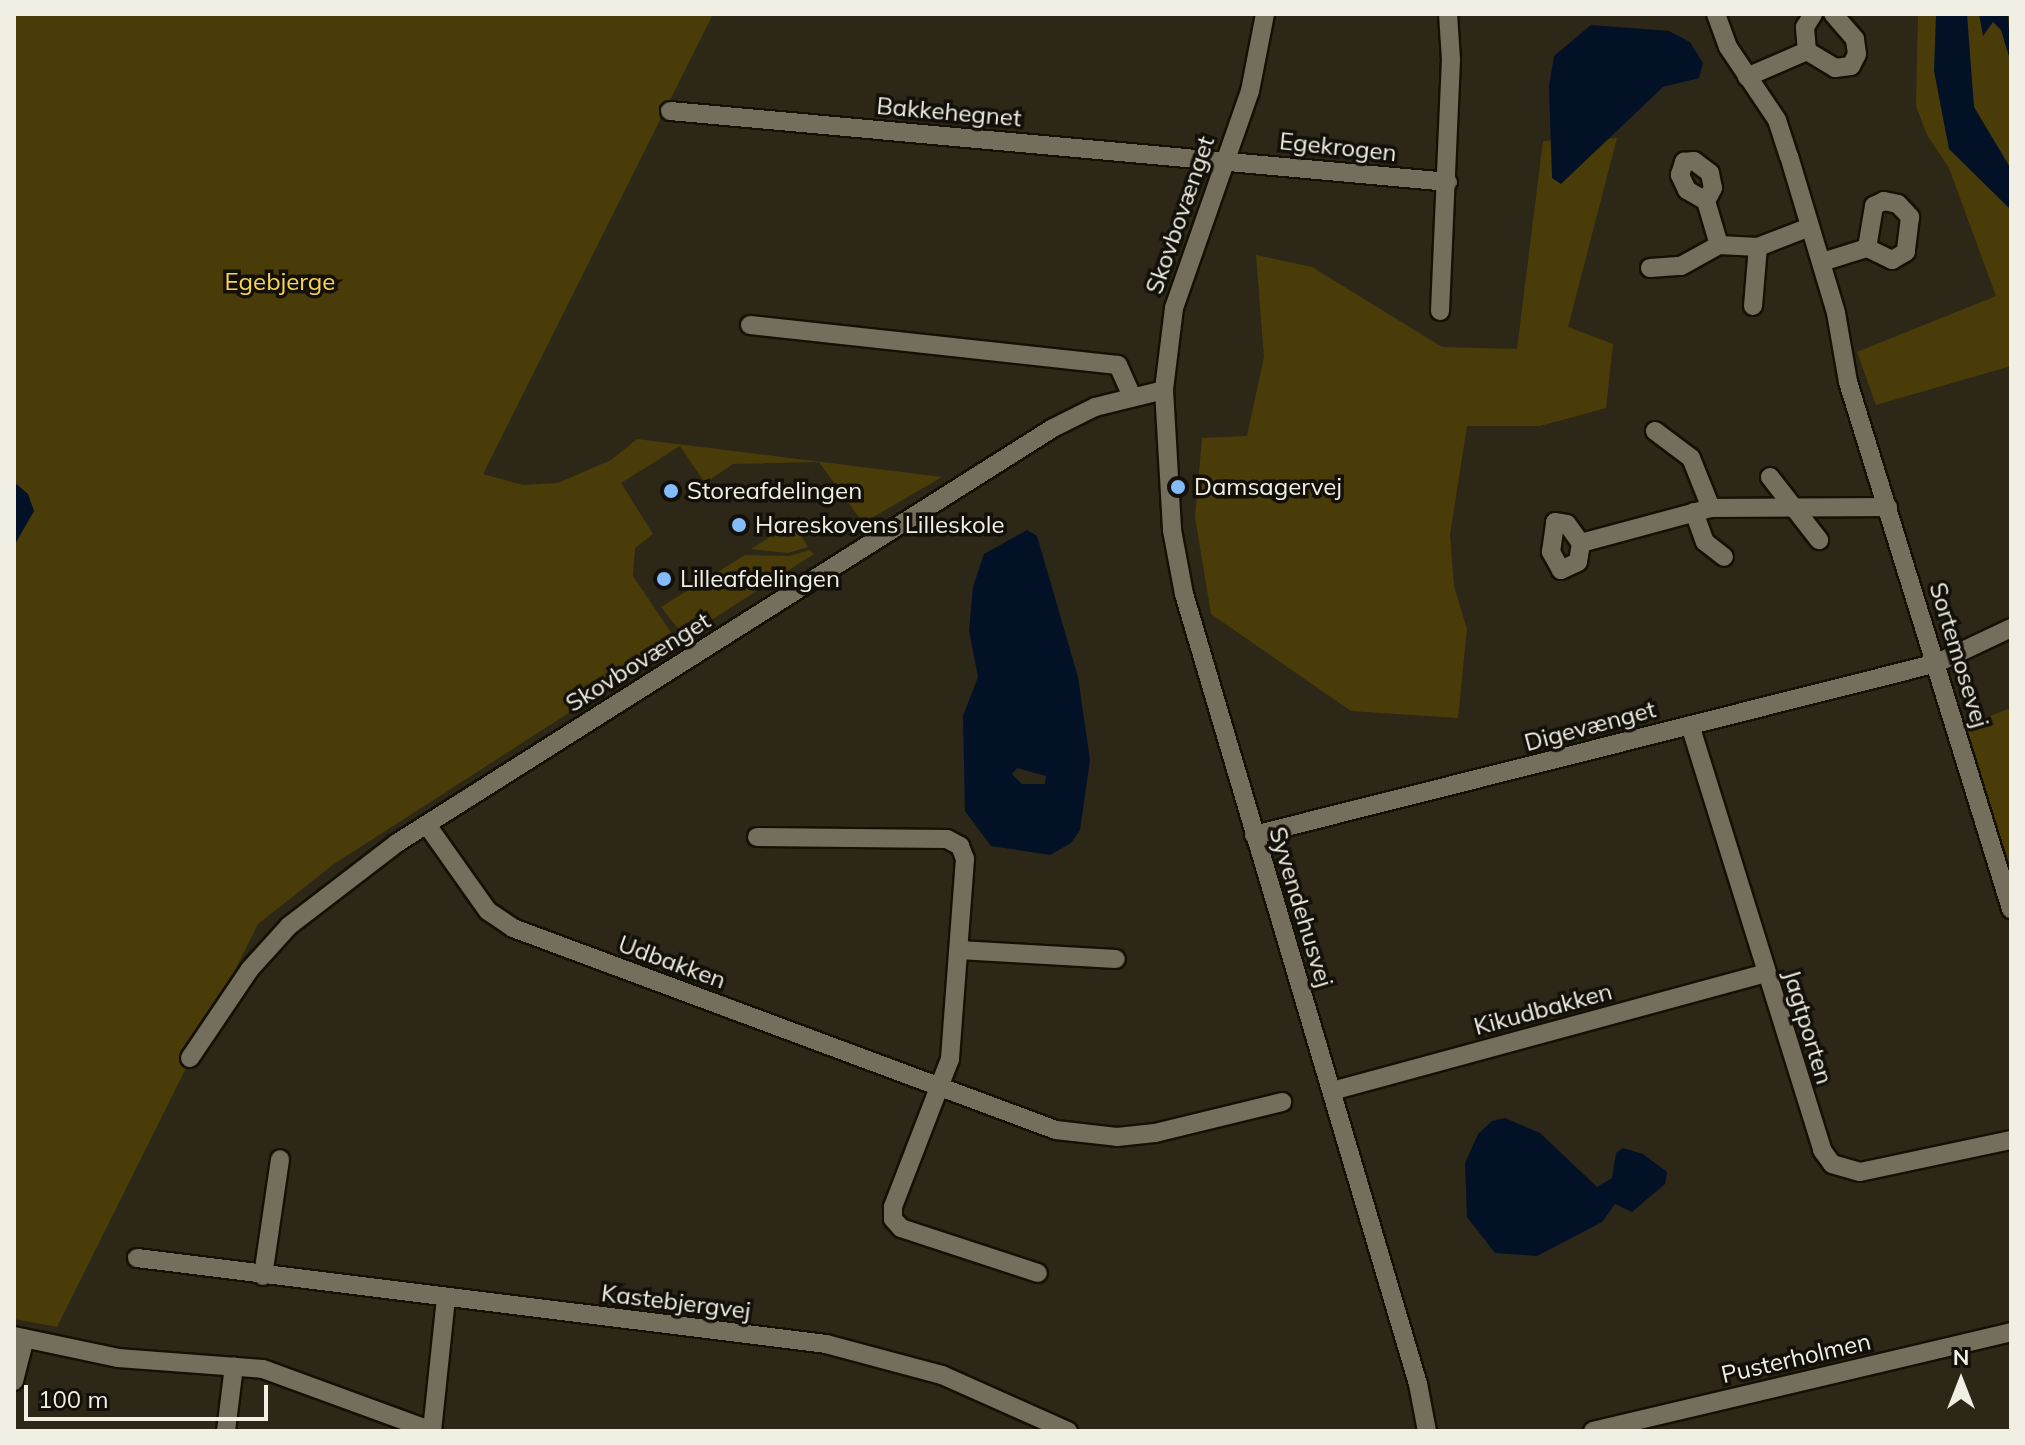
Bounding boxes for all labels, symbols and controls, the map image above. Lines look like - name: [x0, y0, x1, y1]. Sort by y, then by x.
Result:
- street label: Bakkehegnet: [875, 91, 1023, 133]
- street label: Egekrogen: [1278, 127, 1398, 167]
- street label: Skovbovænget: [1140, 132, 1220, 298]
- park label: Egebjerge: [225, 268, 335, 296]
- place label: Damsagervej: [1194, 473, 1342, 501]
- place label: Storeafdelingen: [687, 477, 862, 505]
- marker: Damsagervej: [1169, 478, 1187, 496]
- marker: Storeafdelingen: [662, 482, 680, 500]
- place label: Hareskovens Lilleskole: [755, 511, 1004, 539]
- marker: Hareskovens Lilleskole: [730, 516, 748, 534]
- place label: Lilleafdelingen: [680, 565, 840, 593]
- marker: Lilleafdelingen: [655, 570, 673, 588]
- street label: Sortemosevej: [1923, 579, 1995, 731]
- street label: Skovbovænget: [560, 606, 716, 718]
- street label: Digevænget: [1521, 695, 1659, 757]
- street label: Syvendehusvej: [1263, 823, 1339, 991]
- street label: Udbakken: [614, 929, 730, 995]
- street label: Jagtporten: [1777, 966, 1839, 1088]
- street label: Kikudbakken: [1471, 977, 1615, 1041]
- street label: Kastebjergvej: [600, 1279, 752, 1325]
- street label: Pusterholmen: [1718, 1327, 1874, 1389]
- north arrow: [1921, 1341, 2001, 1421]
- text: N: [1953, 1343, 1969, 1371]
- scale bar: [28, 1369, 272, 1419]
- text: 100 m: [38, 1384, 109, 1414]

